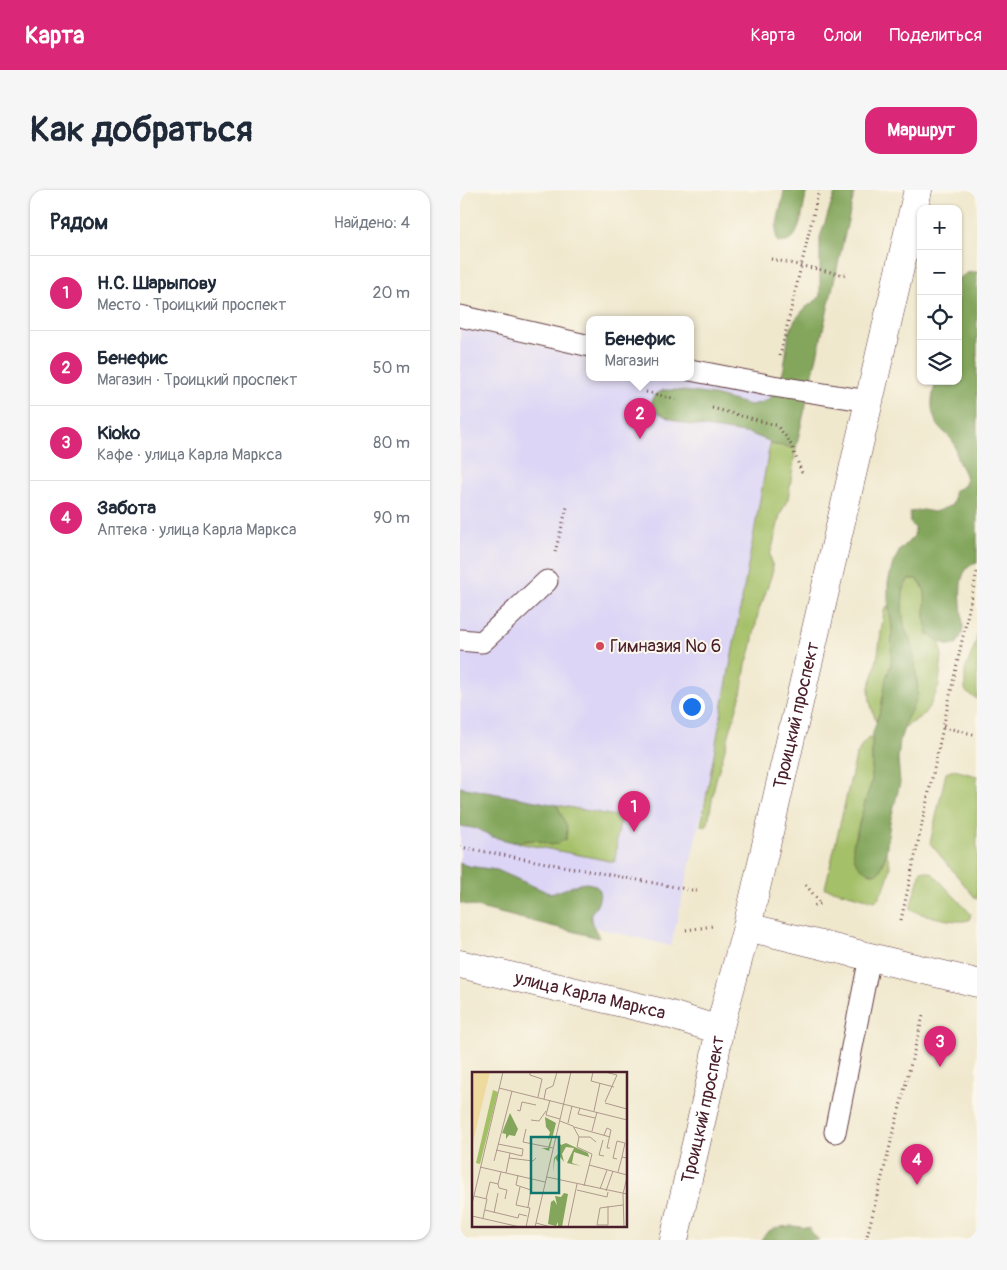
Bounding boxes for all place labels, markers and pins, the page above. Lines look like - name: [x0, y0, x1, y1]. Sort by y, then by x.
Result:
- pin: 2: [624, 398, 656, 439]
- place label: Гимназия № 6: [610, 635, 721, 658]
- marker: Гимназия № 6: [594, 640, 606, 652]
- pin: 1: [618, 791, 650, 832]
- pin: 3: [924, 1026, 956, 1067]
- pin: 4: [901, 1144, 933, 1185]

